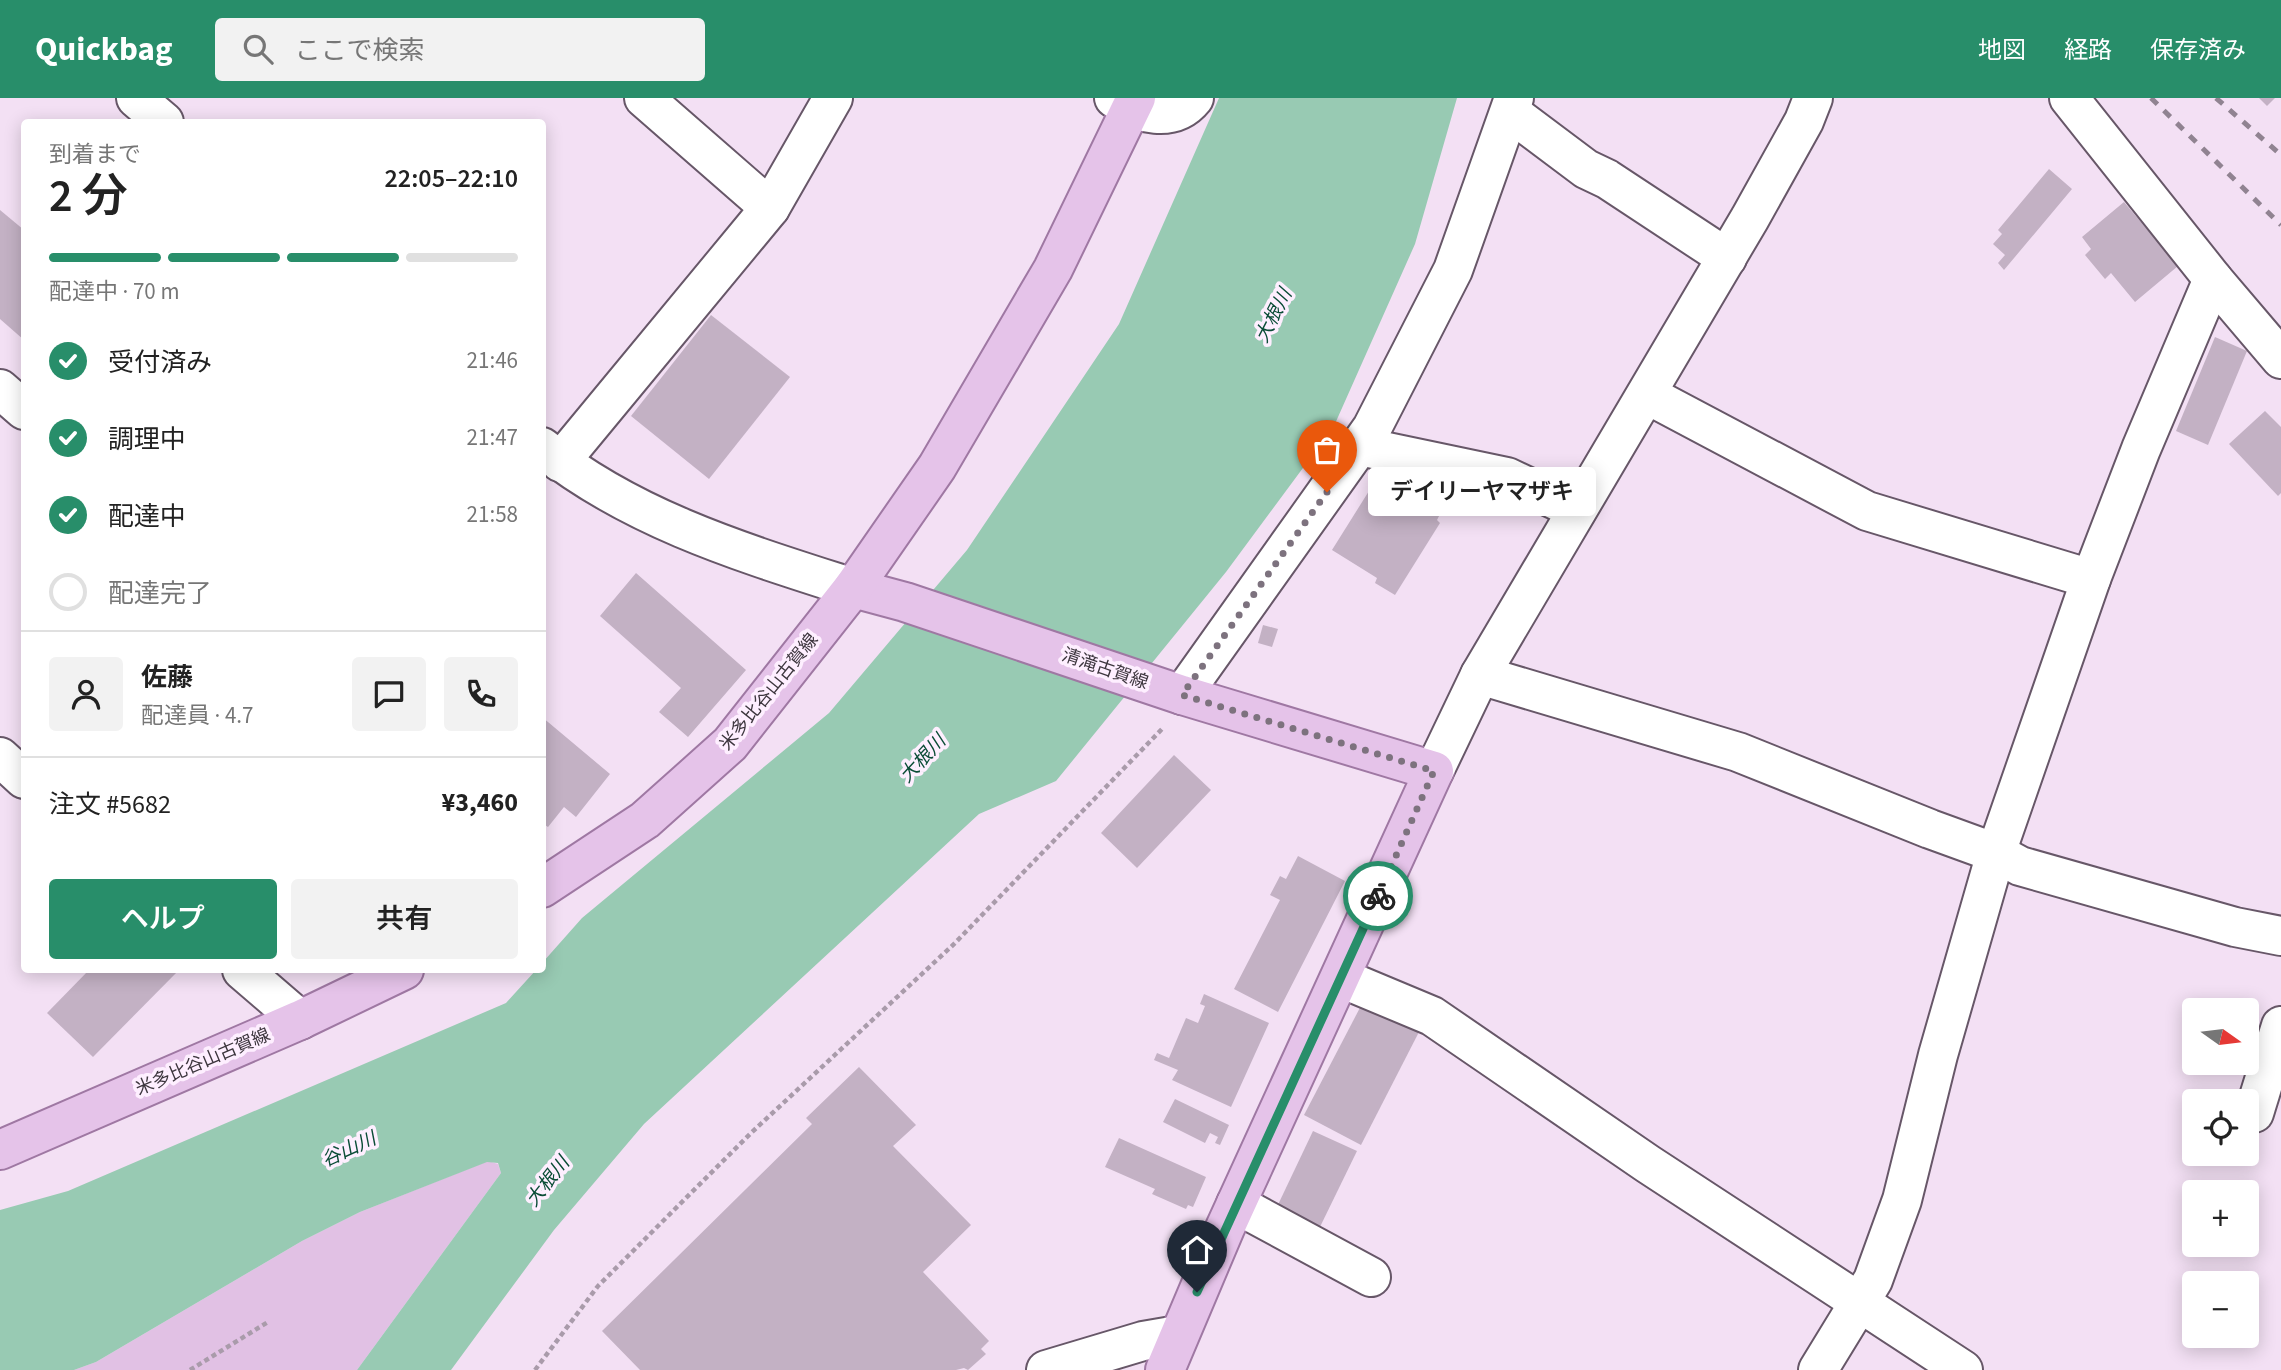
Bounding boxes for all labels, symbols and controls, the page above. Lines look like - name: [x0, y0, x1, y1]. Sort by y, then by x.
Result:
- search box: [215, 18, 705, 81]
- text: Quickbag: [35, 26, 173, 73]
- icon: search: [239, 30, 277, 68]
- text: ここで検索: [295, 32, 425, 69]
- text: 地図: [1978, 33, 2026, 68]
- text: 経路: [2064, 33, 2112, 68]
- text: 保存済み: [2150, 33, 2246, 68]
- text: 到着まで: [49, 138, 141, 171]
- text: 22:05–22:10: [385, 160, 518, 197]
- text: 2 分: [49, 164, 128, 229]
- text: 配達中 · 70 m: [49, 275, 179, 308]
- water label: 大根川: [1249, 283, 1300, 348]
- icon: check: [49, 342, 87, 380]
- text: 受付済み: [108, 344, 212, 381]
- text: 21:46: [467, 344, 518, 377]
- icon: check: [49, 419, 87, 457]
- pin: [1297, 420, 1357, 492]
- text: 調理中: [108, 421, 186, 458]
- text: 21:47: [467, 421, 518, 454]
- icon: bag: [1308, 431, 1346, 469]
- callout: デイリーヤマザキ: [1369, 468, 1596, 516]
- text: デイリーヤマザキ: [1390, 475, 1574, 508]
- icon: check: [49, 496, 87, 534]
- text: 配達中: [108, 498, 186, 535]
- text: 21:58: [467, 498, 518, 531]
- text: 配達完了: [108, 575, 212, 612]
- street label: 米多比谷山古賀線: [714, 628, 824, 756]
- street label: 清滝古賀線: [1058, 643, 1152, 695]
- button: person: [49, 657, 123, 731]
- button: chat: [352, 657, 426, 731]
- button: phone: [444, 657, 518, 731]
- text: 佐藤: [141, 659, 193, 696]
- text: 配達員 · 4.7: [141, 699, 254, 732]
- water label: 大根川: [894, 727, 954, 789]
- text: ¥3,460: [442, 784, 518, 821]
- text: 注文 #5682: [49, 786, 171, 823]
- courier: [1343, 861, 1413, 931]
- icon: bike: [1359, 877, 1397, 915]
- button: ヘルプ: [49, 879, 277, 959]
- button: 共有: [291, 879, 518, 959]
- north arrow: [2182, 998, 2259, 1074]
- map controls: [2182, 998, 2259, 1348]
- street label: 米多比谷山古賀線: [132, 1022, 274, 1102]
- button: locate: [2182, 1089, 2259, 1166]
- water label: 谷山川: [317, 1125, 382, 1174]
- water label: 大根川: [520, 1150, 577, 1213]
- button: +: [2182, 1180, 2259, 1257]
- pin: [1167, 1220, 1227, 1292]
- icon: home: [1178, 1231, 1216, 1269]
- button: −: [2182, 1271, 2259, 1348]

